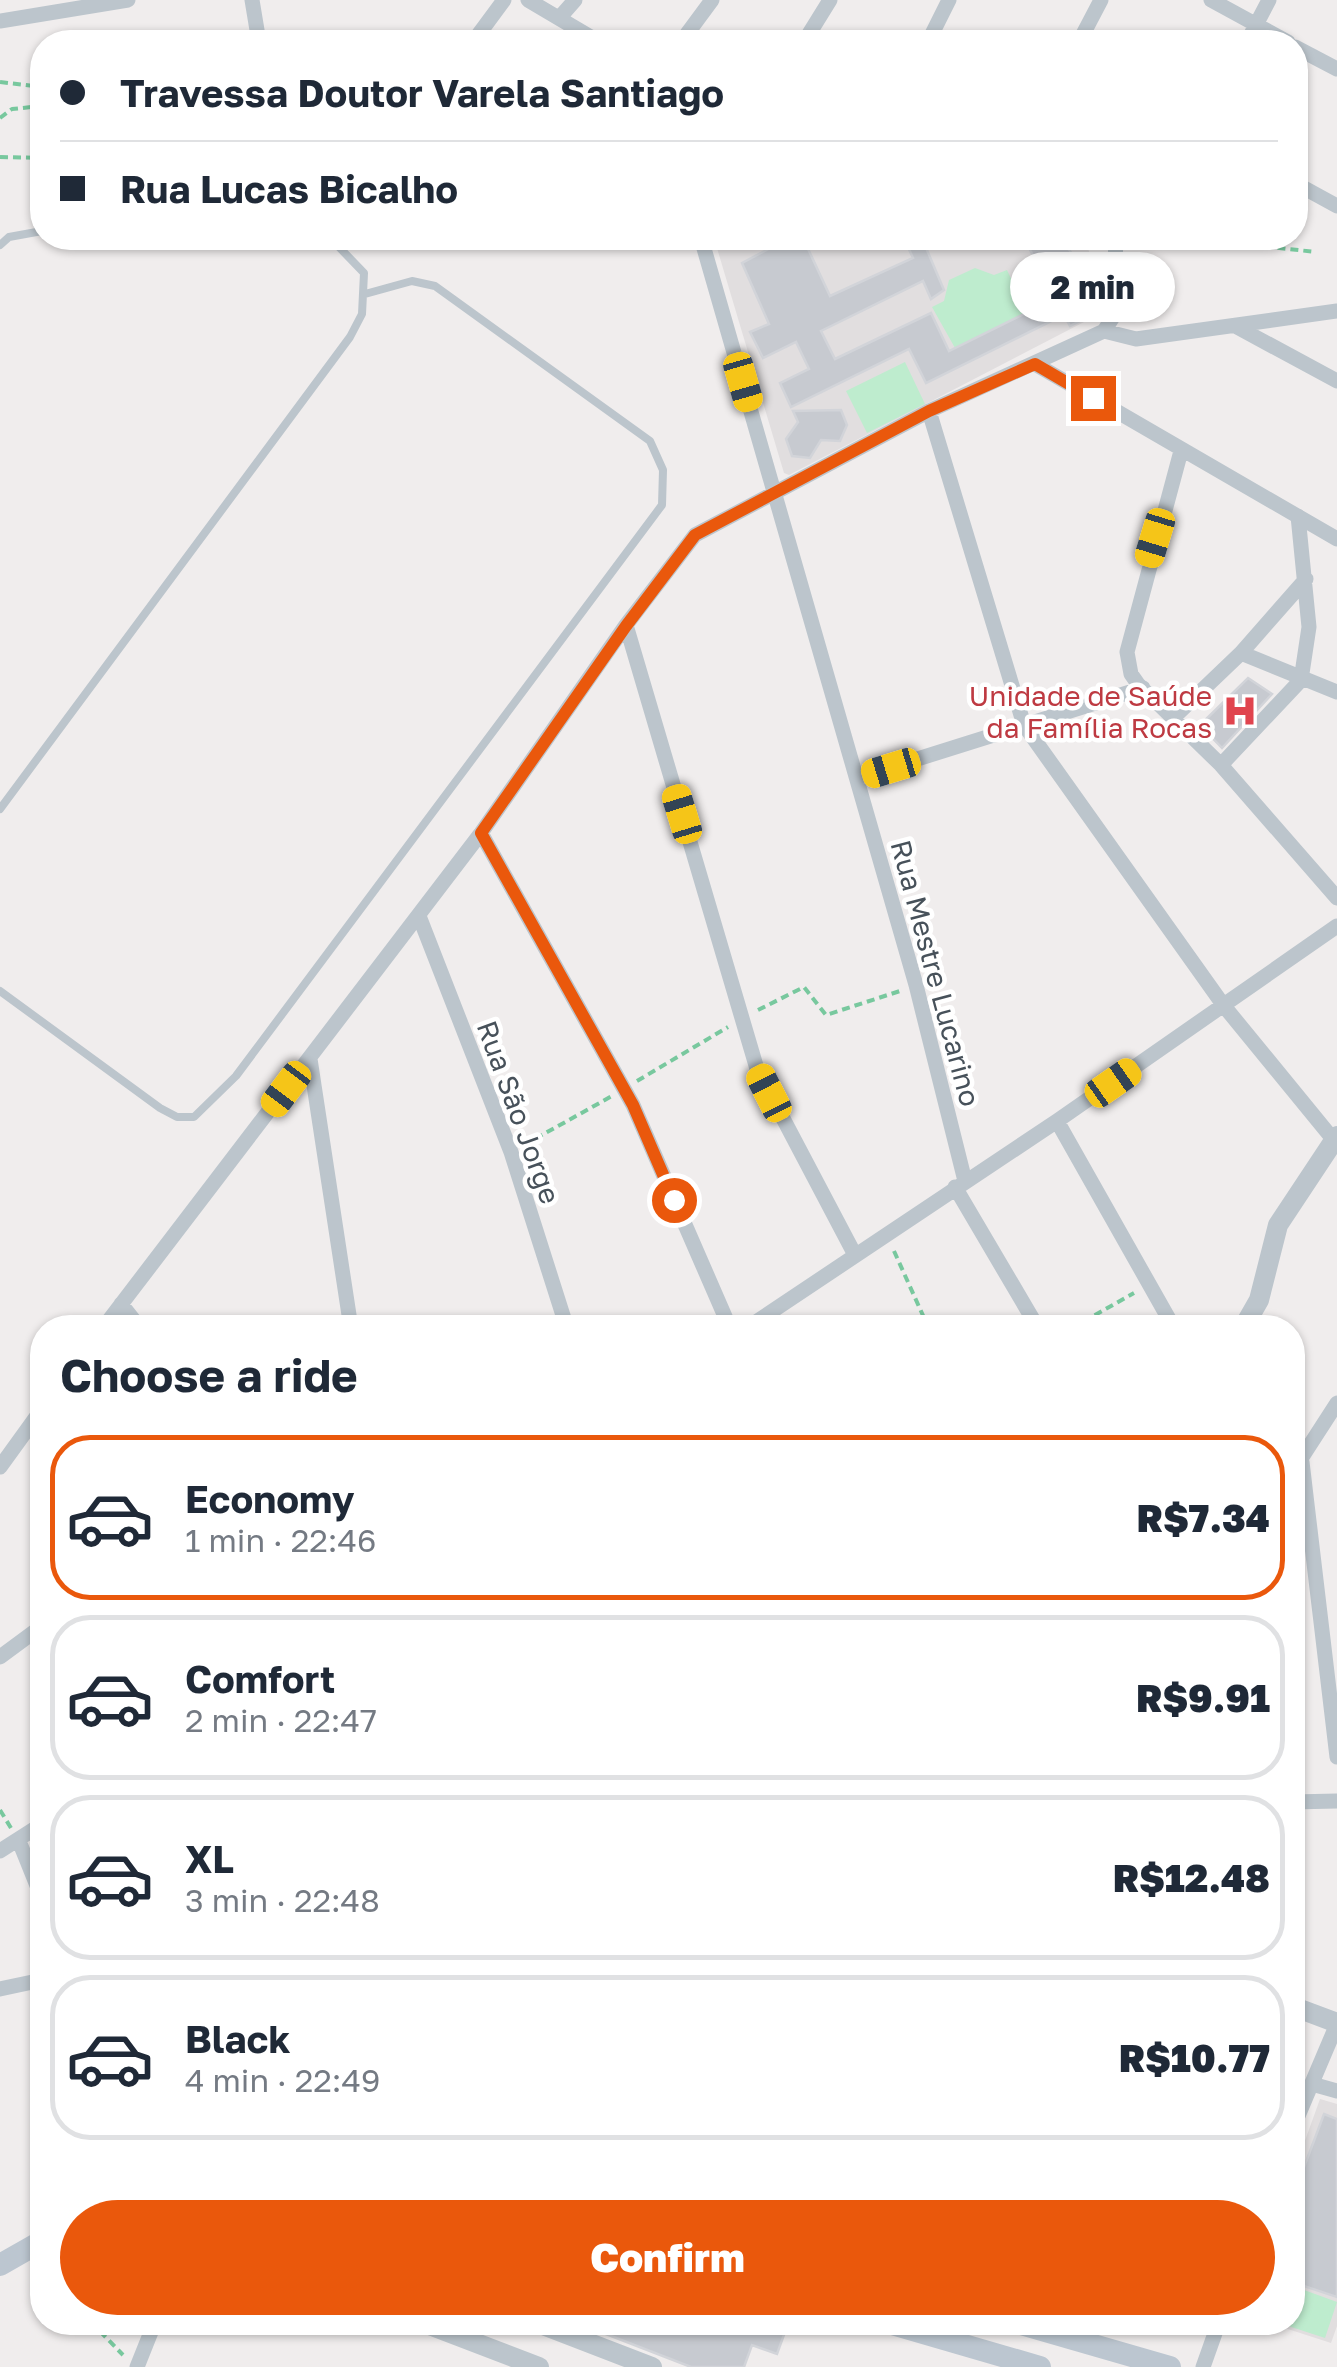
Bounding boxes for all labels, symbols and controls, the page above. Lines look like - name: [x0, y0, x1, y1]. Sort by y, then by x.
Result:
- text: Travessa Doutor Varela Santiago: [120, 70, 724, 115]
- text: Rua Lucas Bicalho: [120, 166, 458, 211]
- callout: 2 min: [1010, 253, 1176, 323]
- text: 2 min: [1050, 268, 1135, 306]
- car: [720, 349, 766, 415]
- route end: [1071, 376, 1116, 421]
- car: [1132, 505, 1178, 571]
- place label: Unidade de Saúde da Família Rocas: [969, 679, 1212, 744]
- hospital icon: Unidade de Saúde da Família Rocas: [1221, 692, 1259, 730]
- car: [858, 745, 924, 791]
- car: [659, 781, 705, 847]
- street label: Rua Mestre Lucarino: [885, 836, 987, 1110]
- street label: Rua São Jorge: [471, 1016, 567, 1208]
- car: [1080, 1054, 1146, 1112]
- car: [256, 1056, 316, 1122]
- car: [742, 1059, 796, 1127]
- route start: [652, 1178, 697, 1223]
- text: Choose a ride: [60, 1348, 358, 1402]
- icon: car: [65, 1473, 155, 1563]
- text: Economy: [185, 1476, 354, 1521]
- text: R$7.34: [1137, 1495, 1270, 1540]
- text: 1 min · 22:46: [185, 1521, 376, 1559]
- icon: car: [65, 1653, 155, 1743]
- text: Comfort: [185, 1656, 335, 1701]
- text: R$9.91: [1136, 1675, 1270, 1720]
- text: 2 min · 22:47: [185, 1701, 377, 1739]
- icon: car: [65, 1833, 155, 1923]
- text: XL: [185, 1836, 234, 1881]
- text: R$12.48: [1113, 1855, 1270, 1900]
- text: 3 min · 22:48: [185, 1881, 380, 1919]
- icon: car: [65, 2013, 155, 2103]
- text: Black: [185, 2016, 290, 2061]
- text: R$10.77: [1119, 2035, 1270, 2080]
- text: 4 min · 22:49: [185, 2061, 380, 2099]
- button: Confirm: [60, 2200, 1275, 2315]

